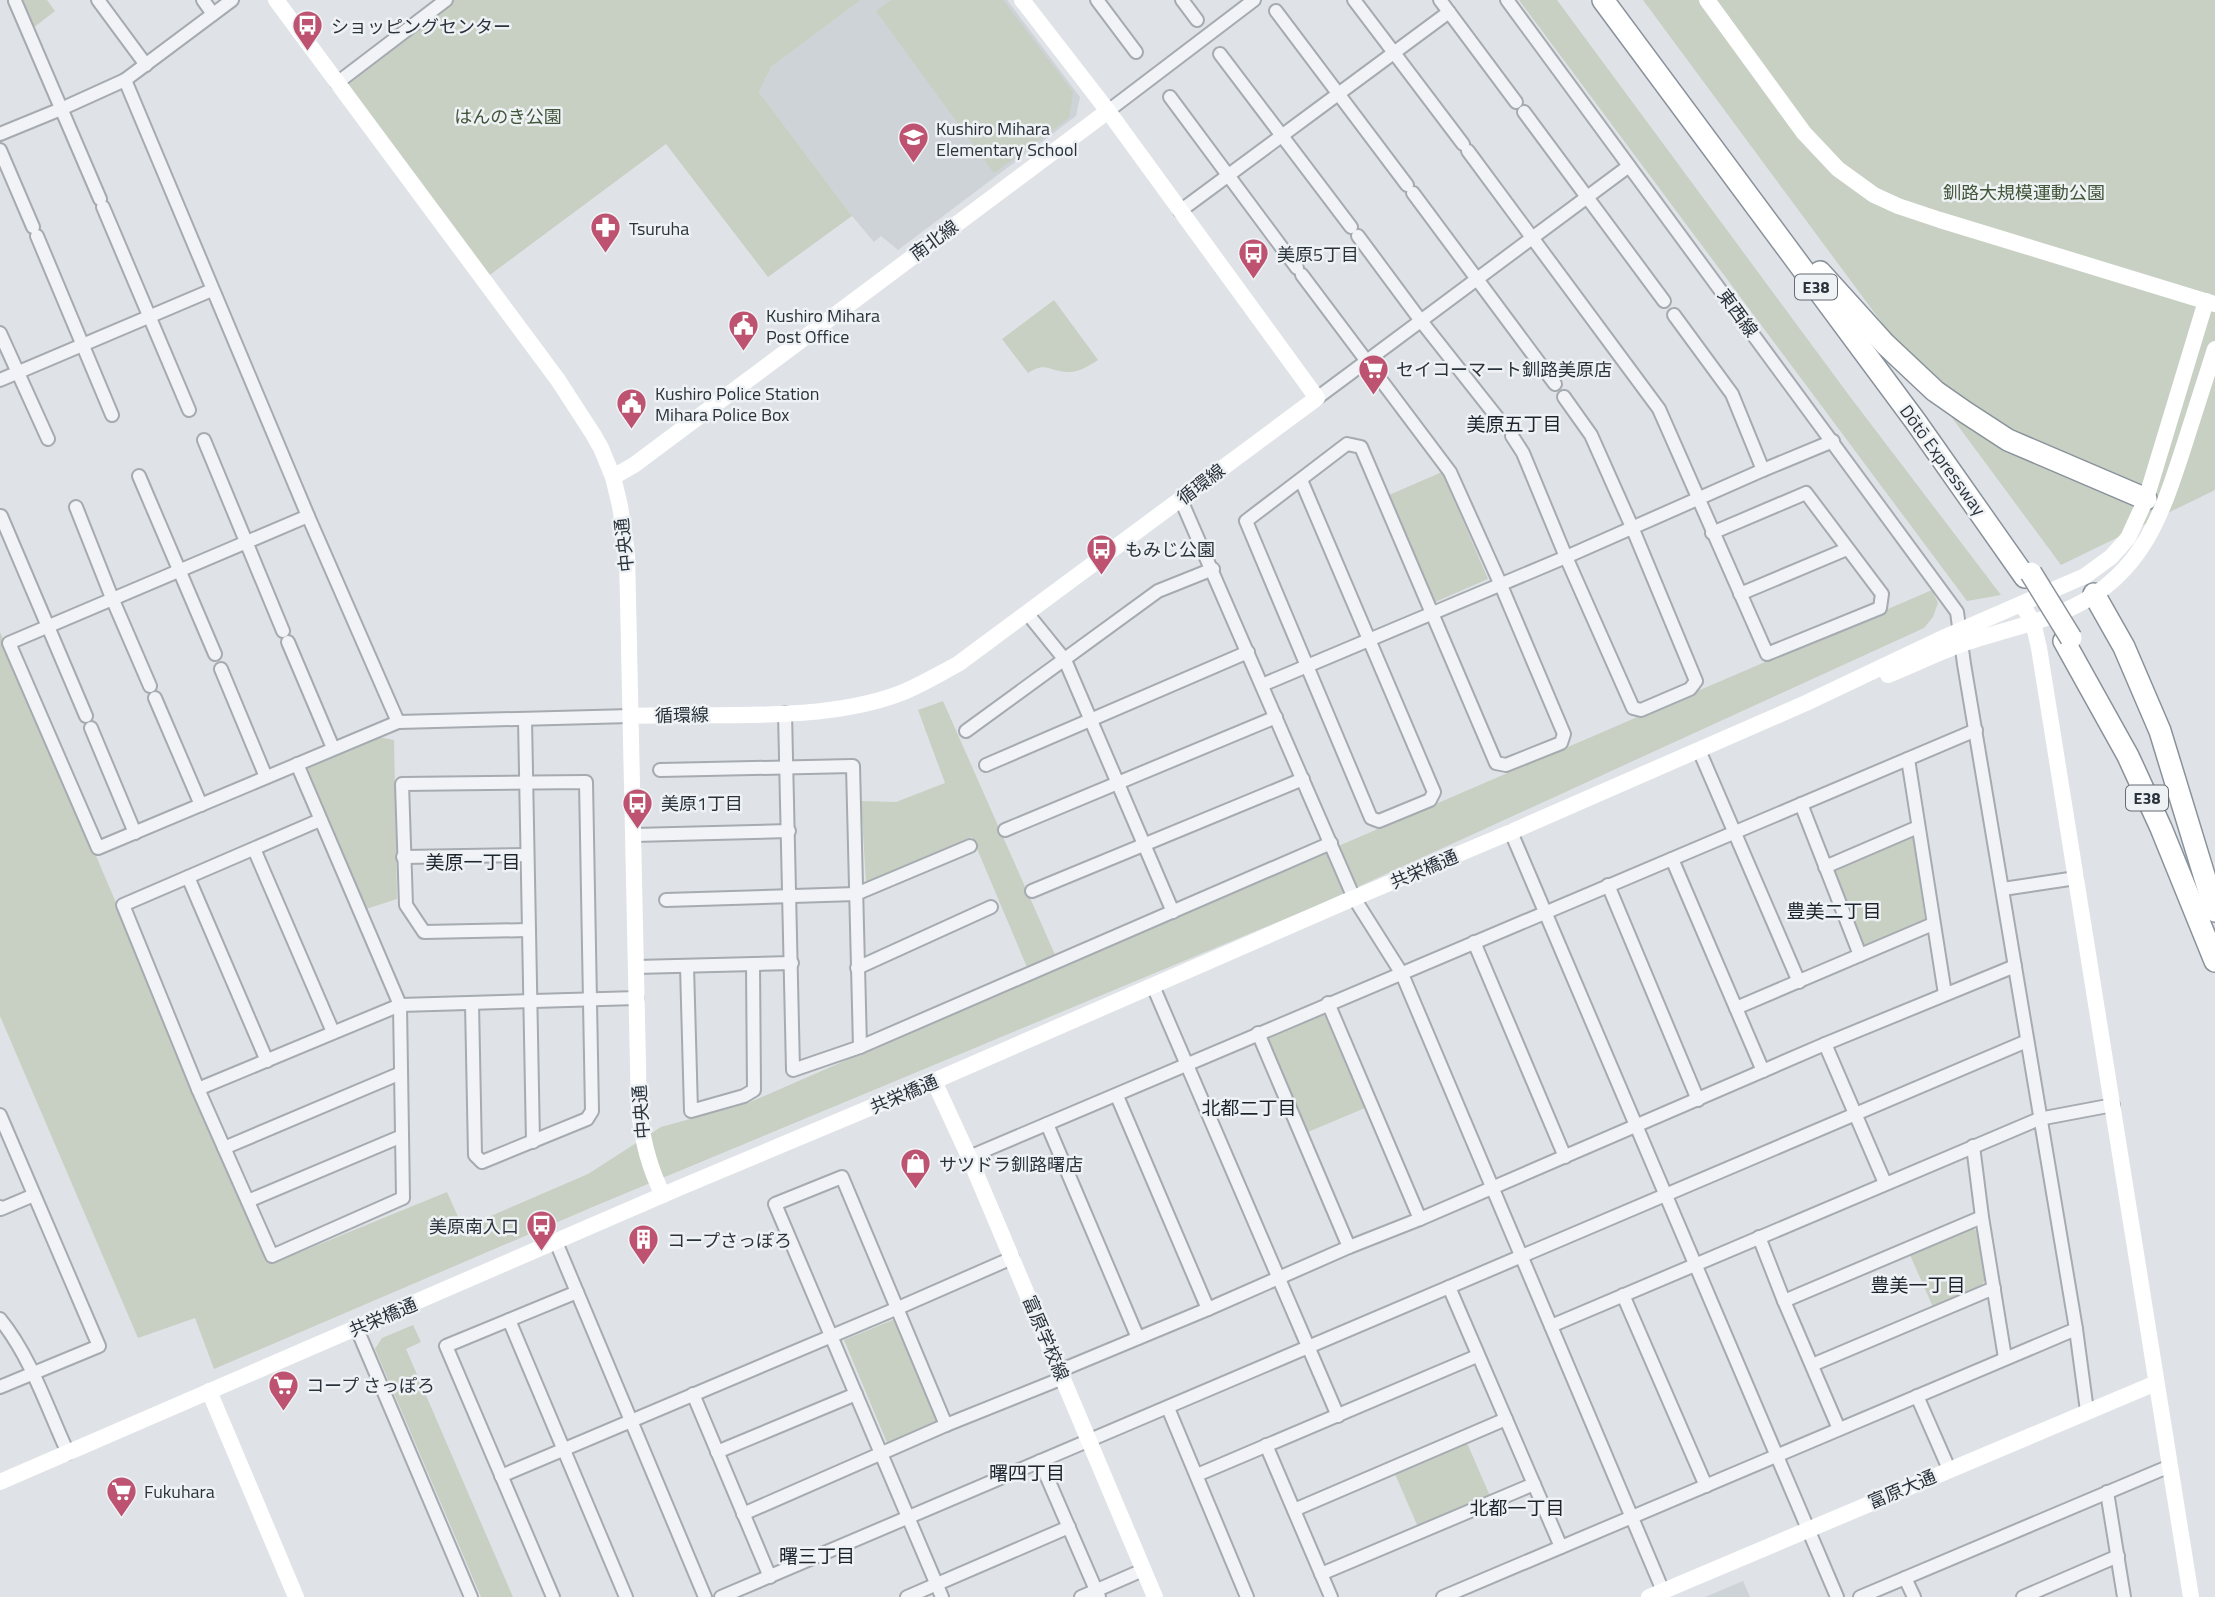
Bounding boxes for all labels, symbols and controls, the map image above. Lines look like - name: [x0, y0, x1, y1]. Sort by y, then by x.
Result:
- bus stop icon: ショッピングセンター: [291, 9, 325, 53]
- place label: ショッピングセンター: [331, 13, 511, 40]
- park label: はんのき公園: [454, 103, 562, 130]
- place label: Kushiro Mihara Elementary School: [936, 115, 1078, 163]
- school or university icon: Kushiro Mihara Elementary School: [896, 121, 930, 165]
- park label: 釧路大規模運動公園: [1943, 179, 2105, 206]
- pharmacy icon: Tsuruha: [589, 211, 623, 255]
- street label: 南北線: [904, 213, 964, 267]
- place label: Tsuruha: [629, 215, 689, 242]
- bus stop icon: 美原5丁目: [1237, 237, 1271, 281]
- place label: 美原5丁目: [1277, 241, 1359, 268]
- road number: E38: [1795, 274, 1837, 300]
- street label: 東西線: [1711, 283, 1765, 343]
- place label: Kushiro Mihara Post Office: [766, 302, 880, 350]
- public building icon: Kushiro Mihara Post Office: [726, 308, 760, 352]
- supermarket icon: セイコーマート釧路美原店: [1356, 352, 1390, 396]
- place label: セイコーマート釧路美原店: [1396, 356, 1612, 383]
- place label: Kushiro Police Station Mihara Police Box: [655, 380, 819, 428]
- public building icon: Kushiro Police Station Mihara Police Box: [615, 386, 649, 430]
- street label: Dōtō Expressway: [1893, 399, 1993, 521]
- district label: 美原五丁目: [1466, 409, 1562, 438]
- street label: 循環線: [1171, 457, 1231, 511]
- street label: 中央通: [608, 517, 640, 573]
- bus stop icon: もみじ公園: [1085, 532, 1119, 576]
- place label: もみじ公園: [1125, 536, 1215, 563]
- street label: 循環線: [655, 701, 709, 729]
- bus stop icon: 美原1丁目: [621, 786, 655, 830]
- road number: E38: [2126, 786, 2168, 810]
- place label: 美原1丁目: [661, 790, 743, 817]
- street label: 共栄橋通: [1386, 843, 1462, 895]
- district label: 美原一丁目: [425, 847, 521, 876]
- district label: 豊美二丁目: [1786, 896, 1882, 925]
- street label: 共栄橋通: [866, 1068, 942, 1120]
- street label: 中央通: [626, 1084, 656, 1140]
- district label: 北都二丁目: [1201, 1093, 1297, 1122]
- shop icon: サツドラ釧路曙店: [899, 1147, 933, 1191]
- place label: サツドラ釧路曙店: [939, 1151, 1083, 1178]
- bus stop icon: 美原南入口: [525, 1209, 559, 1253]
- place label: 美原南入口: [429, 1213, 519, 1240]
- building icon: コープさっぽろ: [627, 1223, 661, 1267]
- place label: コープさっぽろ: [667, 1227, 792, 1254]
- district label: 豊美一丁目: [1870, 1270, 1966, 1299]
- street label: 共栄橋通: [345, 1291, 421, 1343]
- street label: 富原学校線: [1016, 1291, 1076, 1385]
- supermarket icon: コープ さっぽろ: [266, 1368, 300, 1412]
- place label: コープ さっぽろ: [306, 1372, 435, 1399]
- district label: 曙四丁目: [989, 1458, 1065, 1487]
- street label: 富原大通: [1864, 1463, 1940, 1515]
- supermarket icon: Fukuhara: [104, 1474, 138, 1518]
- place label: Fukuhara: [144, 1478, 215, 1505]
- district label: 北都一丁目: [1469, 1493, 1565, 1522]
- district label: 曙三丁目: [779, 1541, 855, 1570]

